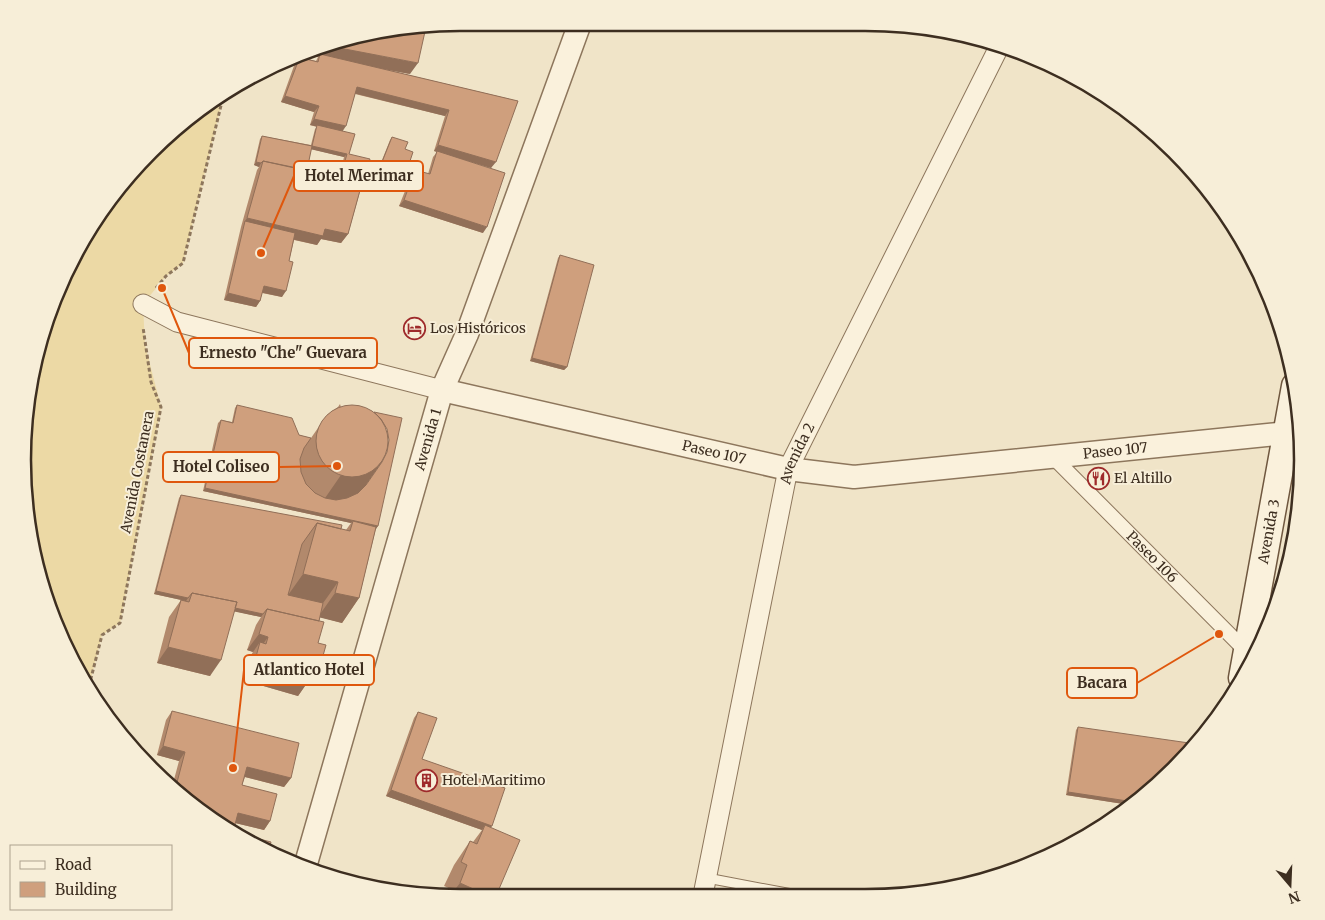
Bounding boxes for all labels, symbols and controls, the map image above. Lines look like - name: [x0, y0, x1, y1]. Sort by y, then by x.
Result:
- callout: Hotel Merimar: [294, 161, 423, 191]
- text: Hotel Merimar: [305, 166, 413, 185]
- hotel icon: Los Históricos: [402, 316, 426, 340]
- place label: Los Históricos: [430, 319, 526, 337]
- callout: Ernesto "Che" Guevara: [189, 338, 377, 368]
- text: Ernesto "Che" Guevara: [199, 343, 368, 362]
- street label: Avenida 1: [410, 406, 445, 473]
- street label: Avenida Costanera: [116, 409, 158, 536]
- street label: Avenida 2: [776, 420, 819, 487]
- street label: Paseo 107: [680, 436, 748, 468]
- street label: Paseo 107: [1082, 438, 1148, 463]
- callout: Hotel Coliseo: [163, 452, 279, 482]
- text: Hotel Coliseo: [173, 457, 269, 476]
- restaurant icon: El Altillo: [1086, 466, 1110, 490]
- place label: El Altillo: [1114, 469, 1172, 487]
- street label: Avenida 3: [1254, 498, 1283, 566]
- street label: Paseo 106: [1123, 527, 1182, 586]
- callout: Atlantico Hotel: [244, 655, 374, 685]
- text: Atlantico Hotel: [253, 660, 364, 679]
- callout: Bacara: [1067, 668, 1137, 698]
- text: Bacara: [1077, 673, 1128, 692]
- building icon: Hotel Maritimo: [414, 768, 438, 792]
- place label: Hotel Maritimo: [442, 771, 545, 789]
- legend: [10, 845, 172, 910]
- text: Road: [55, 855, 91, 874]
- north arrow: [1265, 860, 1315, 910]
- text: Building: [55, 880, 117, 899]
- text: N: [1286, 887, 1302, 908]

